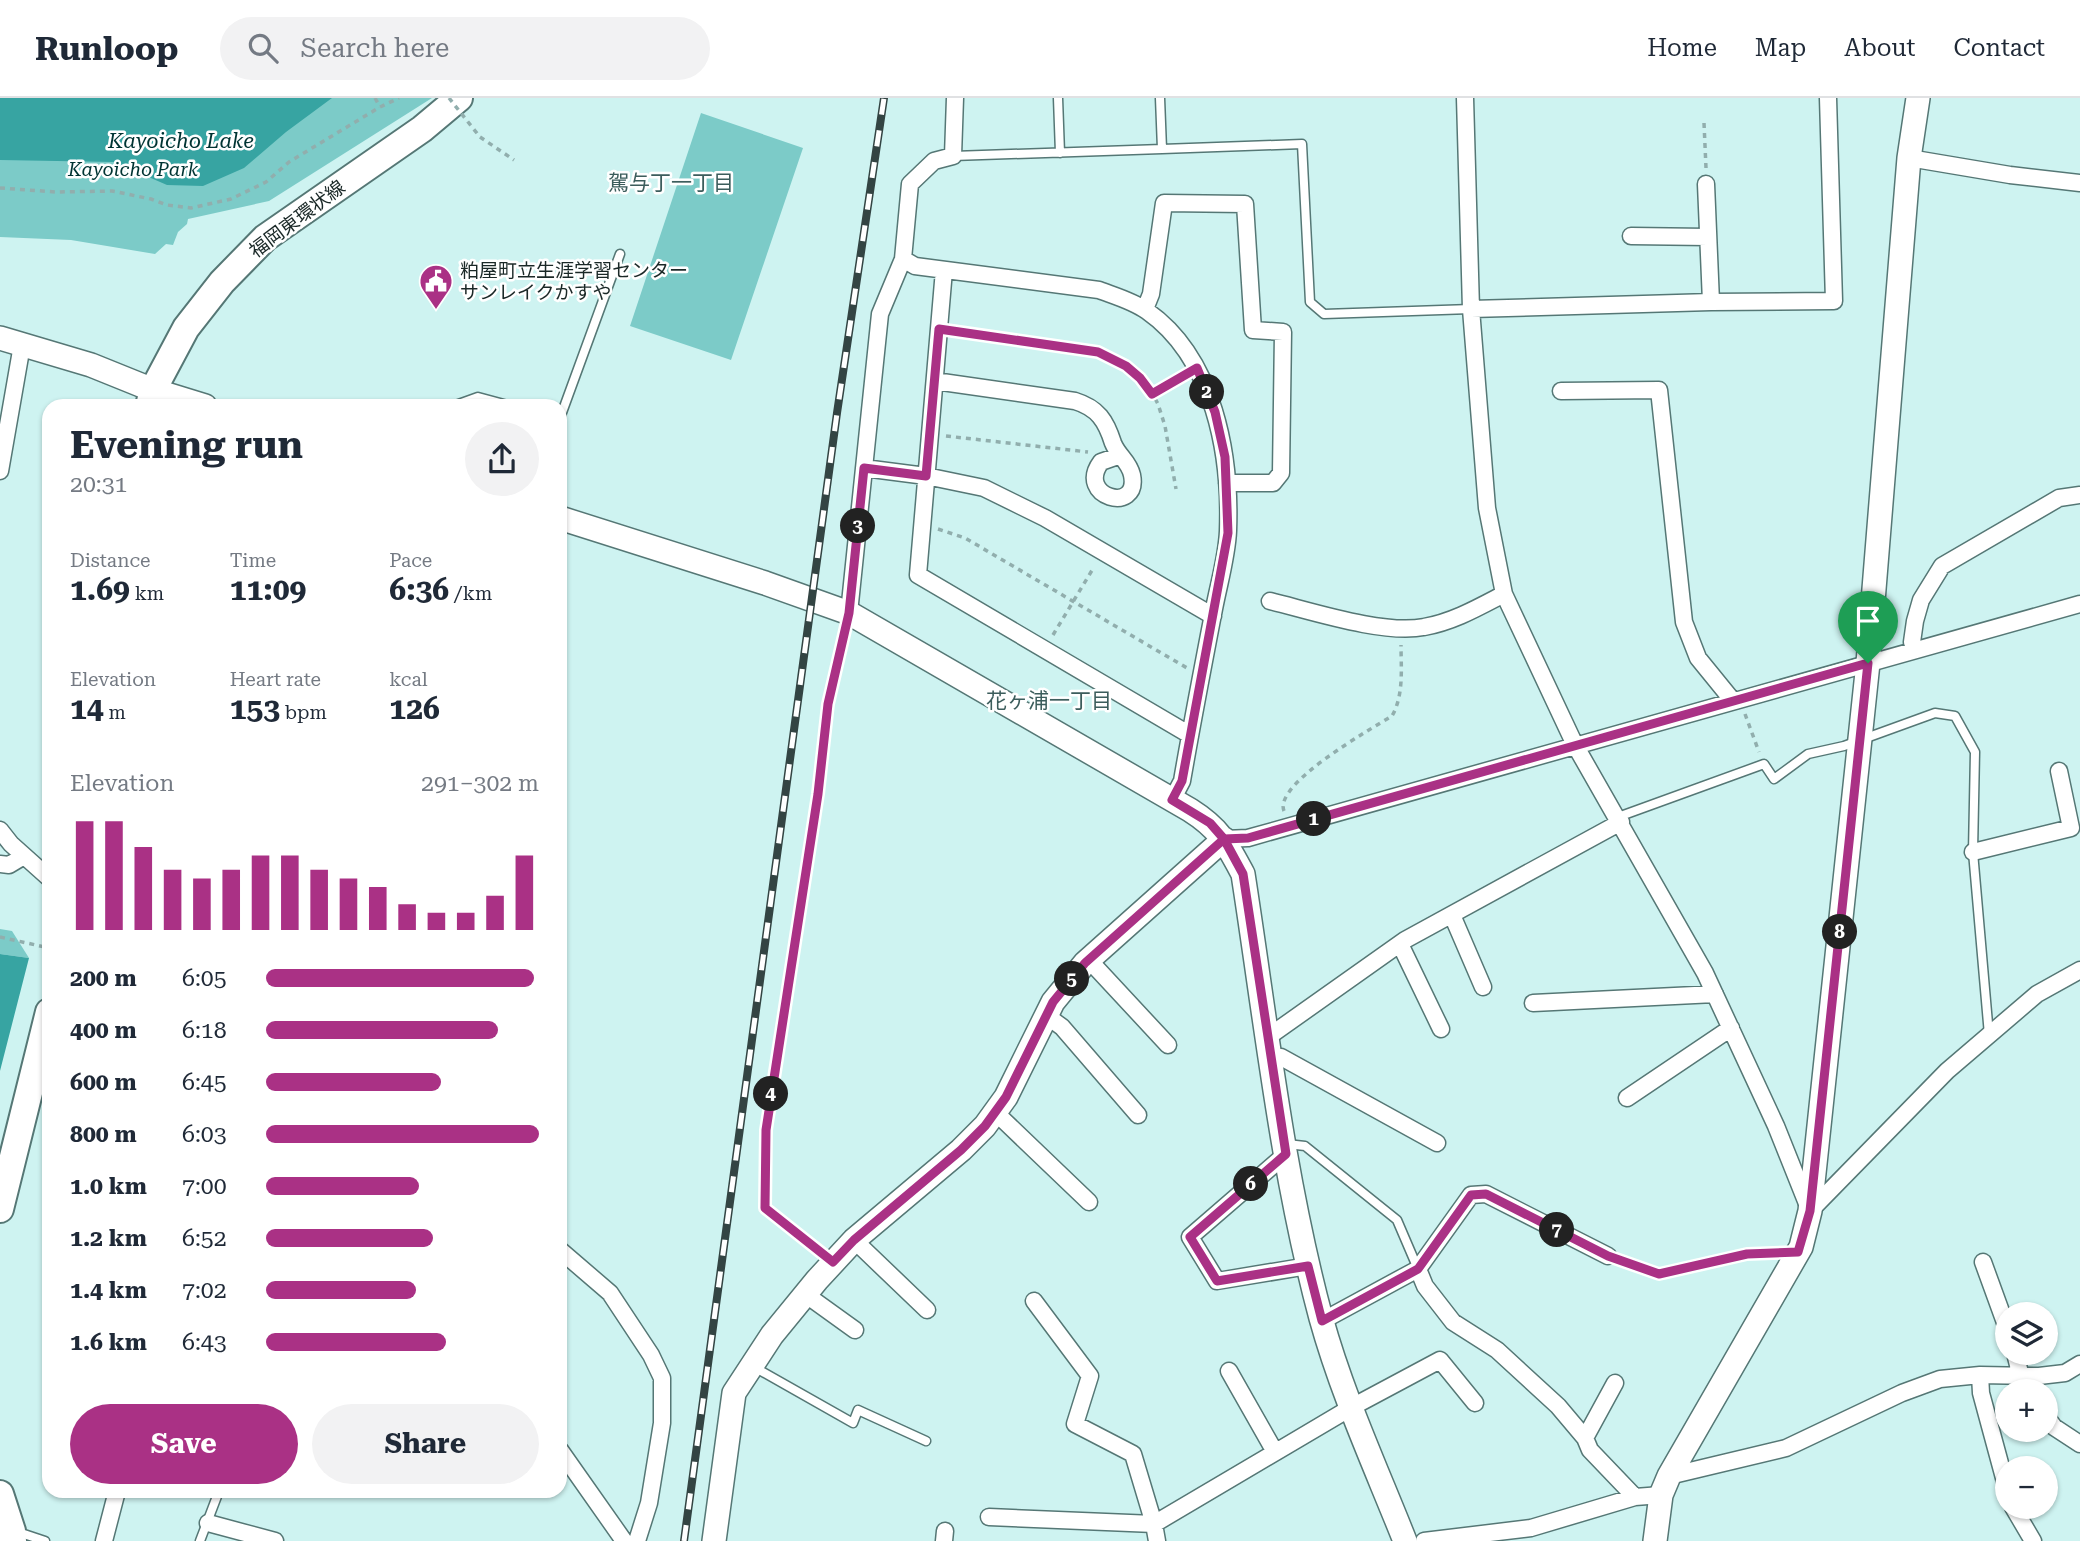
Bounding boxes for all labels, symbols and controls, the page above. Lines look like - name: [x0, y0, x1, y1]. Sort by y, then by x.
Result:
- search box: [220, 17, 710, 80]
- text: Runloop: [35, 29, 178, 68]
- icon: search: [244, 29, 282, 67]
- text: Search here: [300, 33, 449, 63]
- text: Home: [1647, 34, 1717, 62]
- text: Map: [1755, 34, 1806, 62]
- text: About: [1844, 34, 1915, 62]
- text: Contact: [1953, 34, 2045, 62]
- water label: Kayoicho Lake: [107, 129, 254, 153]
- park label: Kayoicho Park: [67, 158, 199, 181]
- district label: 駕与丁一丁目: [608, 171, 734, 195]
- street label: 福岡東環状線: [245, 176, 349, 262]
- place label: 粕屋町立生涯学習センター サンレイクかすや: [460, 259, 688, 304]
- public building icon: 粕屋町立生涯学習センター サンレイクかすや: [417, 262, 455, 311]
- pin: 2: [1190, 374, 1224, 410]
- text: 2: [1201, 380, 1212, 403]
- button: share: [465, 422, 539, 496]
- text: Evening run: [70, 423, 303, 467]
- text: 20:31: [70, 471, 127, 498]
- pin: 3: [840, 508, 876, 544]
- text: 3: [852, 514, 863, 537]
- text: Distance: [70, 549, 150, 572]
- text: Time: [230, 549, 276, 572]
- text: Pace: [389, 549, 432, 572]
- text: 1.69: [70, 572, 130, 607]
- text: 11:09: [230, 572, 306, 607]
- text: 6:36: [389, 572, 449, 607]
- text: km: [130, 582, 164, 605]
- text: /km: [449, 582, 492, 605]
- pin: [1838, 591, 1898, 663]
- icon: arrive: [1849, 602, 1887, 640]
- text: Elevation: [70, 668, 156, 691]
- text: Heart rate: [230, 668, 321, 691]
- text: kcal: [389, 668, 428, 691]
- district label: 花ヶ浦一丁目: [986, 689, 1112, 713]
- text: 14: [70, 691, 104, 726]
- text: 153: [230, 691, 280, 726]
- text: 126: [389, 691, 440, 726]
- text: m: [104, 701, 126, 724]
- text: bpm: [280, 701, 327, 724]
- text: Elevation: [70, 770, 174, 797]
- text: 291–302 m: [421, 770, 539, 797]
- pin: 1: [1296, 802, 1332, 836]
- text: 1: [1308, 807, 1319, 830]
- pin: 8: [1822, 914, 1857, 950]
- text: 8: [1834, 920, 1845, 943]
- pin: 5: [1054, 962, 1090, 996]
- text: 200 m: [70, 965, 137, 992]
- text: 6:05: [182, 965, 227, 992]
- text: 5: [1066, 967, 1077, 990]
- text: 400 m: [70, 1017, 137, 1044]
- text: 6:18: [182, 1017, 227, 1044]
- text: 600 m: [70, 1069, 137, 1096]
- text: 6:45: [182, 1069, 227, 1096]
- pin: 4: [754, 1076, 788, 1112]
- text: 4: [765, 1082, 776, 1105]
- text: 800 m: [70, 1121, 137, 1148]
- text: 6:03: [182, 1121, 227, 1148]
- pin: 6: [1234, 1166, 1268, 1202]
- text: 6: [1245, 1172, 1256, 1195]
- text: 1.0 km: [70, 1173, 147, 1200]
- text: 7:00: [182, 1173, 227, 1200]
- pin: 7: [1540, 1212, 1574, 1248]
- text: 7: [1551, 1218, 1562, 1241]
- text: 1.2 km: [70, 1225, 147, 1252]
- text: 6:52: [182, 1225, 227, 1252]
- text: 1.4 km: [70, 1277, 147, 1304]
- text: 7:02: [182, 1277, 227, 1304]
- map controls: [1995, 1302, 2058, 1519]
- button: layers: [1995, 1302, 2058, 1365]
- text: 1.6 km: [70, 1329, 147, 1356]
- text: 6:43: [182, 1329, 227, 1356]
- button: +: [1995, 1379, 2058, 1442]
- button: Save: [70, 1404, 298, 1484]
- button: Share: [312, 1404, 539, 1484]
- button: −: [1995, 1456, 2058, 1519]

